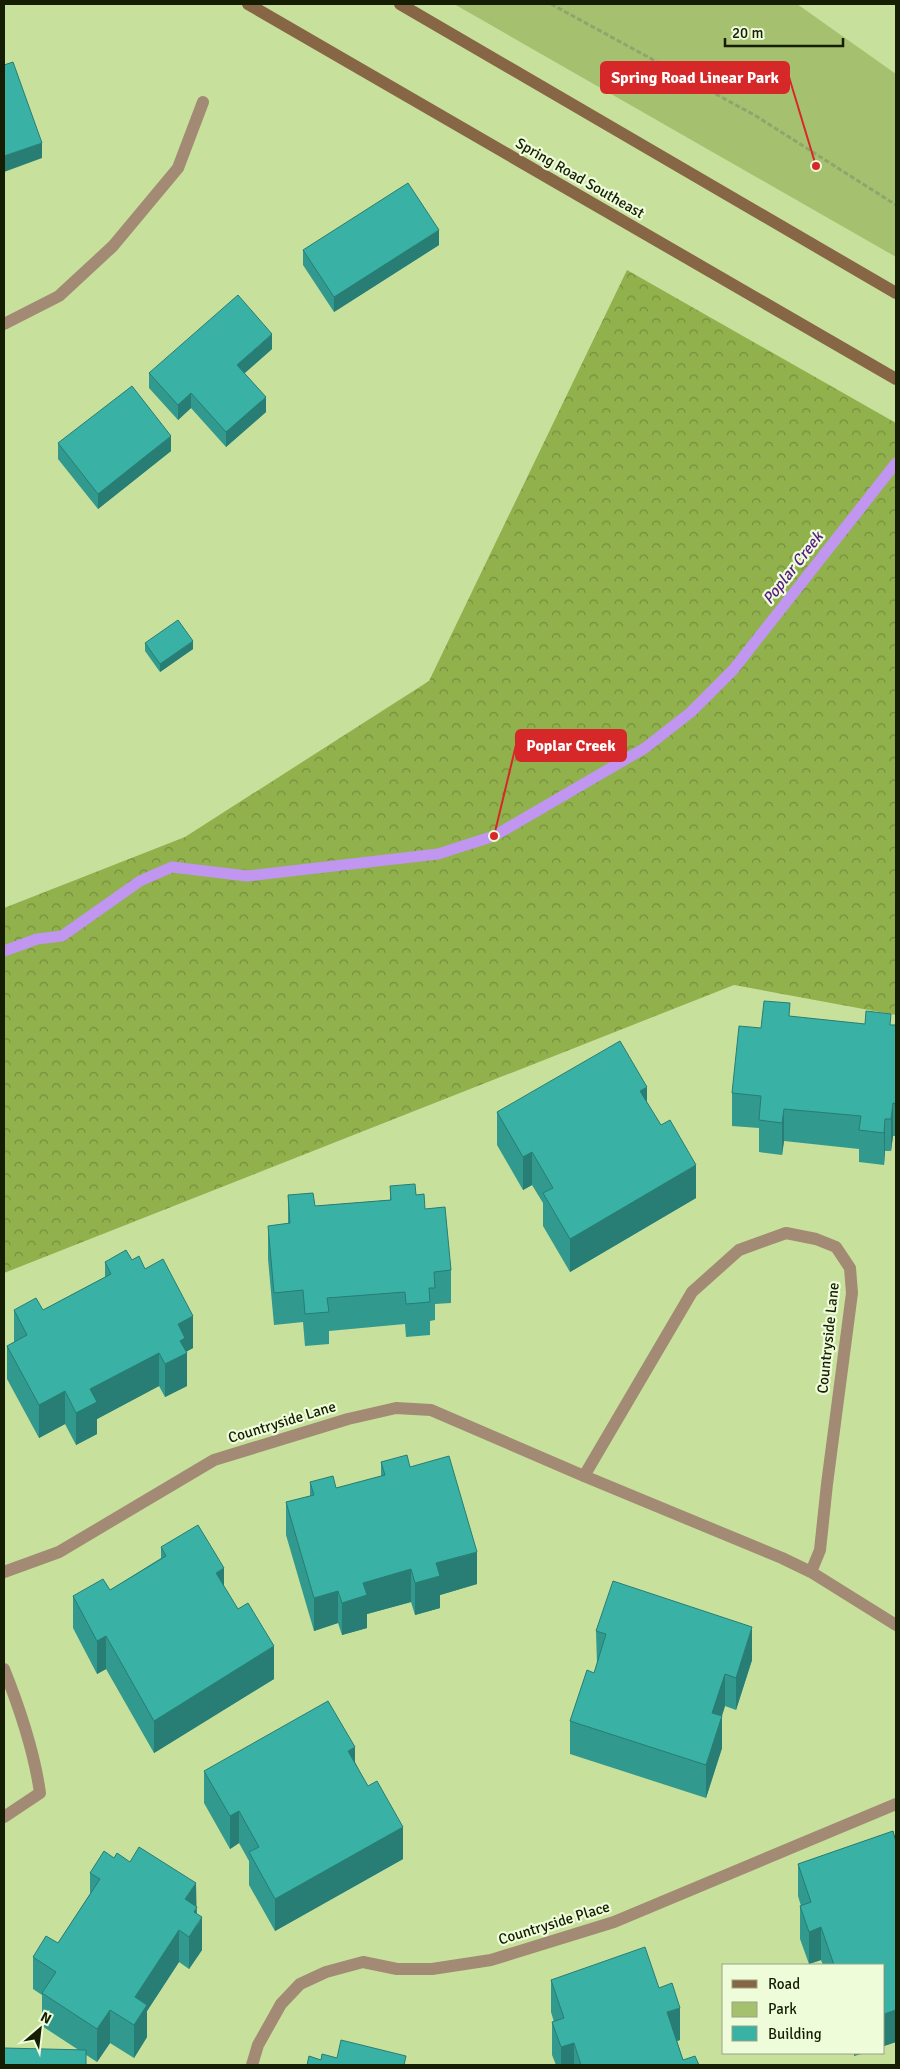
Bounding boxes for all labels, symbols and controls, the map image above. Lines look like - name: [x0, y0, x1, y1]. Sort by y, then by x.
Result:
- scale bar: [725, 15, 842, 47]
- text: 20 m: [732, 24, 763, 42]
- callout: Spring Road Linear Park: [601, 62, 789, 93]
- text: Spring Road Linear Park: [611, 68, 779, 88]
- street label: Spring Road Southeast: [512, 134, 648, 222]
- water label: Poplar Creek: [758, 526, 829, 608]
- callout: Poplar Creek: [516, 730, 626, 761]
- text: Poplar Creek: [526, 736, 616, 756]
- street label: Countryside Lane: [813, 1282, 843, 1394]
- street label: Countryside Lane: [226, 1397, 338, 1447]
- street label: Countryside Place: [496, 1897, 612, 1949]
- legend: [722, 1964, 885, 2054]
- text: Road: [768, 1975, 800, 1993]
- text: Park: [768, 2000, 797, 2018]
- north arrow: [15, 2004, 65, 2054]
- text: N: [38, 2008, 54, 2028]
- text: Building: [768, 2025, 822, 2043]

